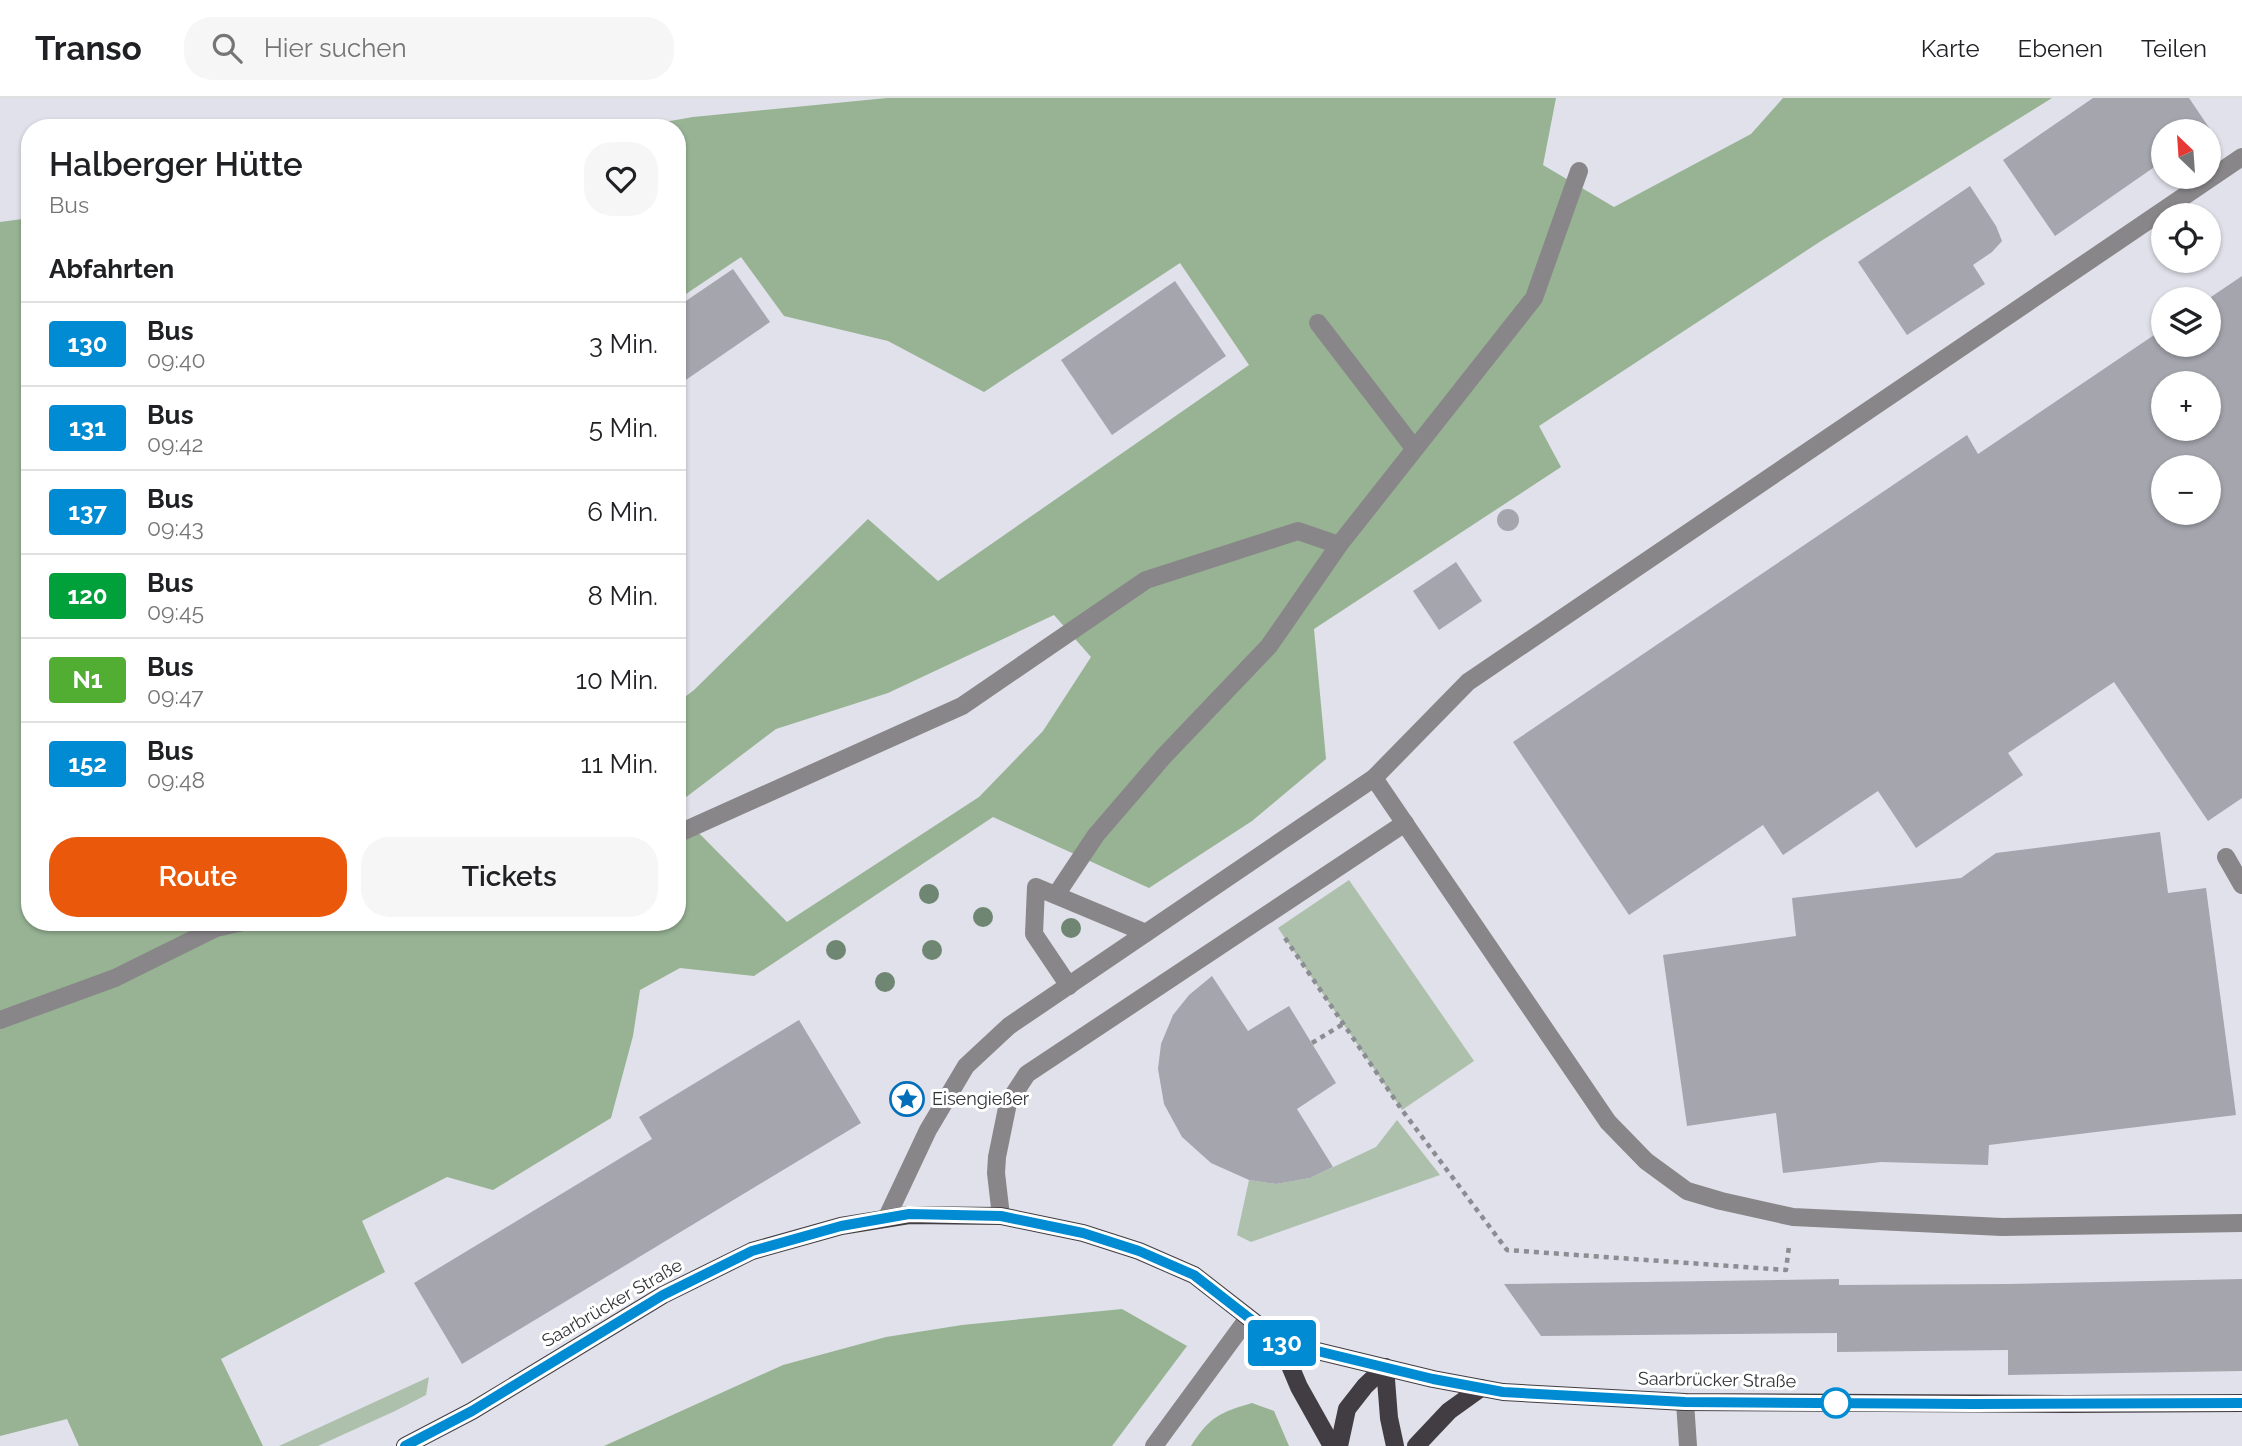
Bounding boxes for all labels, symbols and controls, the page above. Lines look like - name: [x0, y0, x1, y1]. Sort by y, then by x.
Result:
- search box: [184, 17, 674, 80]
- text: Transo: [35, 29, 142, 68]
- icon: search: [208, 29, 246, 67]
- text: Hier suchen: [264, 33, 407, 63]
- text: Karte: [1921, 34, 1980, 63]
- text: Ebenen: [2018, 34, 2103, 63]
- text: Teilen: [2141, 34, 2207, 63]
- north arrow: [2151, 119, 2221, 189]
- map controls: [2151, 119, 2221, 525]
- button: heart: [584, 142, 658, 216]
- text: Halberger Hütte: [49, 145, 303, 184]
- text: Bus: [49, 191, 89, 218]
- button: locate: [2151, 203, 2221, 273]
- text: Abfahrten: [49, 254, 174, 284]
- button: layers: [2151, 287, 2221, 357]
- text: Bus: [147, 316, 194, 346]
- text: 130: [68, 329, 107, 358]
- text: 3 Min.: [589, 329, 658, 359]
- text: 09:40: [147, 346, 206, 373]
- button: +: [2151, 371, 2221, 441]
- text: Bus: [147, 400, 194, 430]
- text: 131: [69, 413, 106, 442]
- text: 5 Min.: [589, 413, 658, 443]
- text: 09:42: [147, 430, 203, 457]
- button: −: [2151, 455, 2221, 525]
- text: Bus: [147, 484, 194, 514]
- text: 137: [68, 497, 107, 526]
- text: 6 Min.: [587, 497, 658, 527]
- text: 09:43: [147, 514, 204, 541]
- text: Bus: [147, 568, 194, 598]
- text: 120: [67, 581, 108, 610]
- text: 8 Min.: [587, 581, 658, 611]
- text: 09:45: [147, 598, 204, 625]
- text: Bus: [147, 652, 194, 682]
- text: N1: [72, 665, 103, 694]
- text: 10 Min.: [576, 665, 658, 695]
- text: 09:47: [147, 682, 204, 709]
- text: Bus: [147, 736, 194, 766]
- text: 152: [68, 749, 107, 778]
- text: 11 Min.: [581, 749, 658, 779]
- text: 09:48: [147, 766, 205, 793]
- button: Route: [49, 837, 347, 917]
- button: Tickets: [361, 837, 658, 917]
- place icon: Eisengießer: [888, 1080, 926, 1118]
- place label: Eisengießer: [932, 1088, 1030, 1109]
- street label: Saarbrücker Straße: [538, 1254, 686, 1351]
- line badge: 130: [1242, 1320, 1322, 1366]
- text: 130: [1262, 1328, 1302, 1357]
- street label: Saarbrücker Straße: [1638, 1368, 1797, 1391]
- unlabelled marker: [1821, 1388, 1851, 1418]

